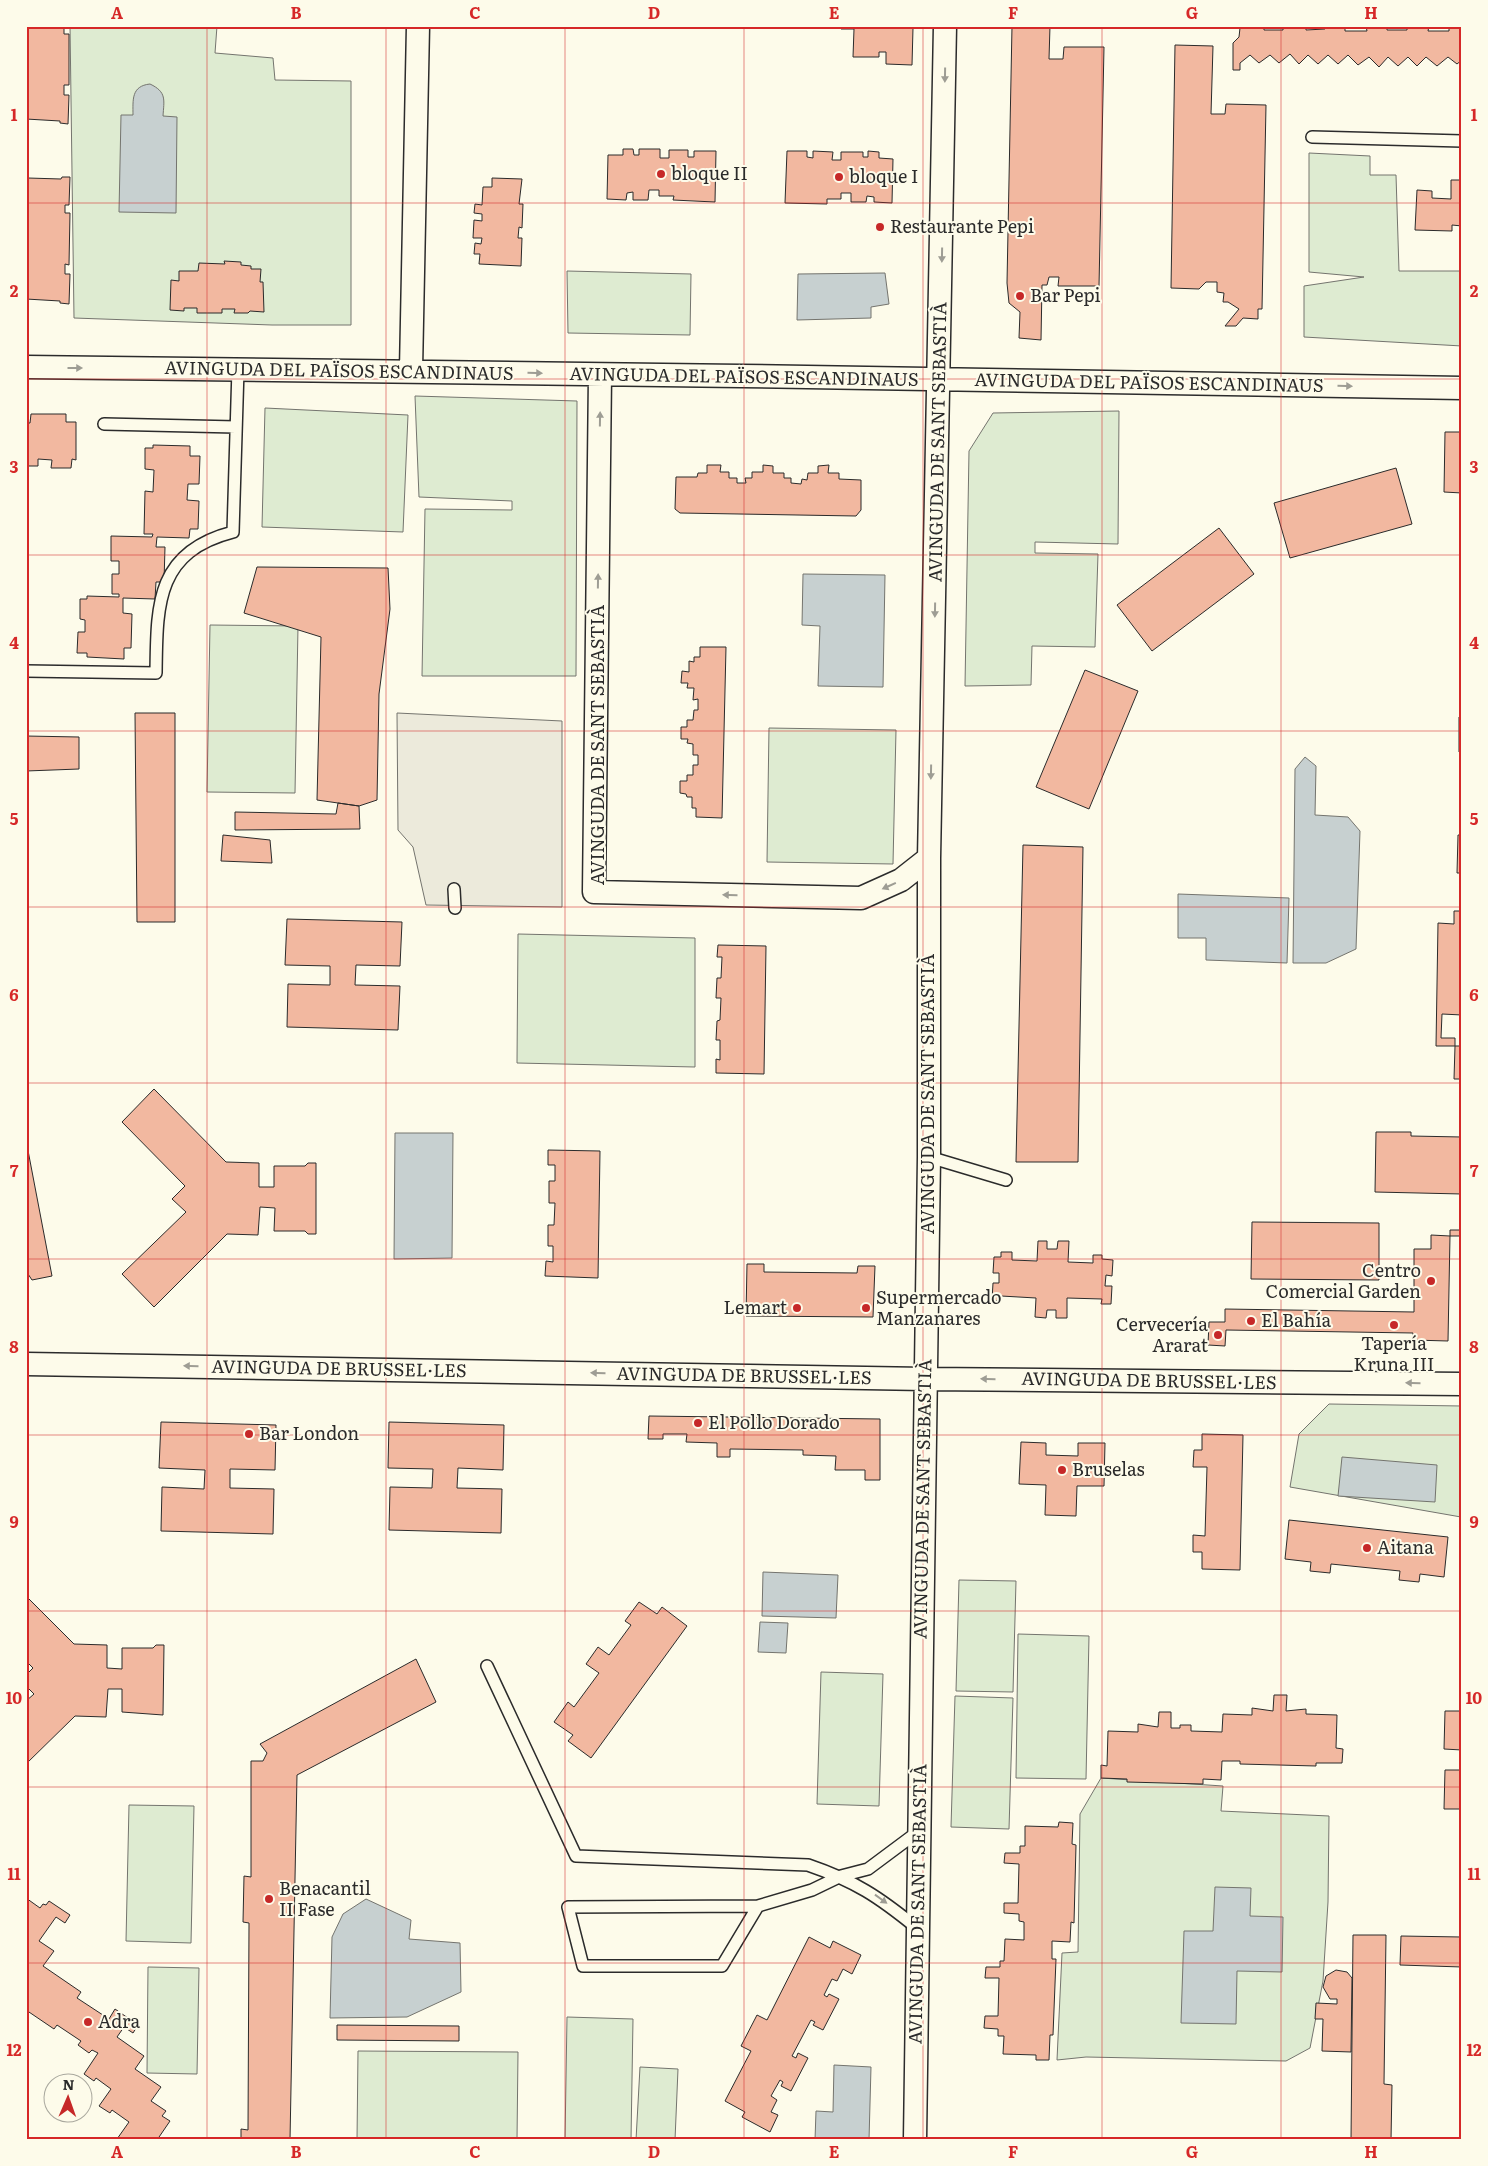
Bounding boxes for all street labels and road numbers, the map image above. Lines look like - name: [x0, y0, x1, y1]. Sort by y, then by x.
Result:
- street label: AVINGUDA DE SANT SEBASTIÀ: [921, 302, 952, 582]
- street label: AVINGUDA DEL PAÏSOS ESCANDINAUS: [164, 353, 514, 386]
- street label: AVINGUDA DEL PAÏSOS ESCANDINAUS: [569, 359, 919, 392]
- street label: AVINGUDA DEL PAÏSOS ESCANDINAUS: [974, 365, 1324, 398]
- street label: AVINGUDA DE SANT SEBASTIÀ: [583, 605, 610, 885]
- street label: AVINGUDA DE SANT SEBASTIÀ: [913, 954, 940, 1234]
- street label: AVINGUDA DE BRUSSEL·LES: [211, 1352, 467, 1383]
- street label: AVINGUDA DE BRUSSEL·LES: [616, 1359, 872, 1390]
- street label: AVINGUDA DE SANT SEBASTIÀ: [906, 1359, 937, 1639]
- street label: AVINGUDA DE BRUSSEL·LES: [1021, 1364, 1277, 1395]
- street label: AVINGUDA DE SANT SEBASTIÀ: [901, 1764, 932, 2044]

